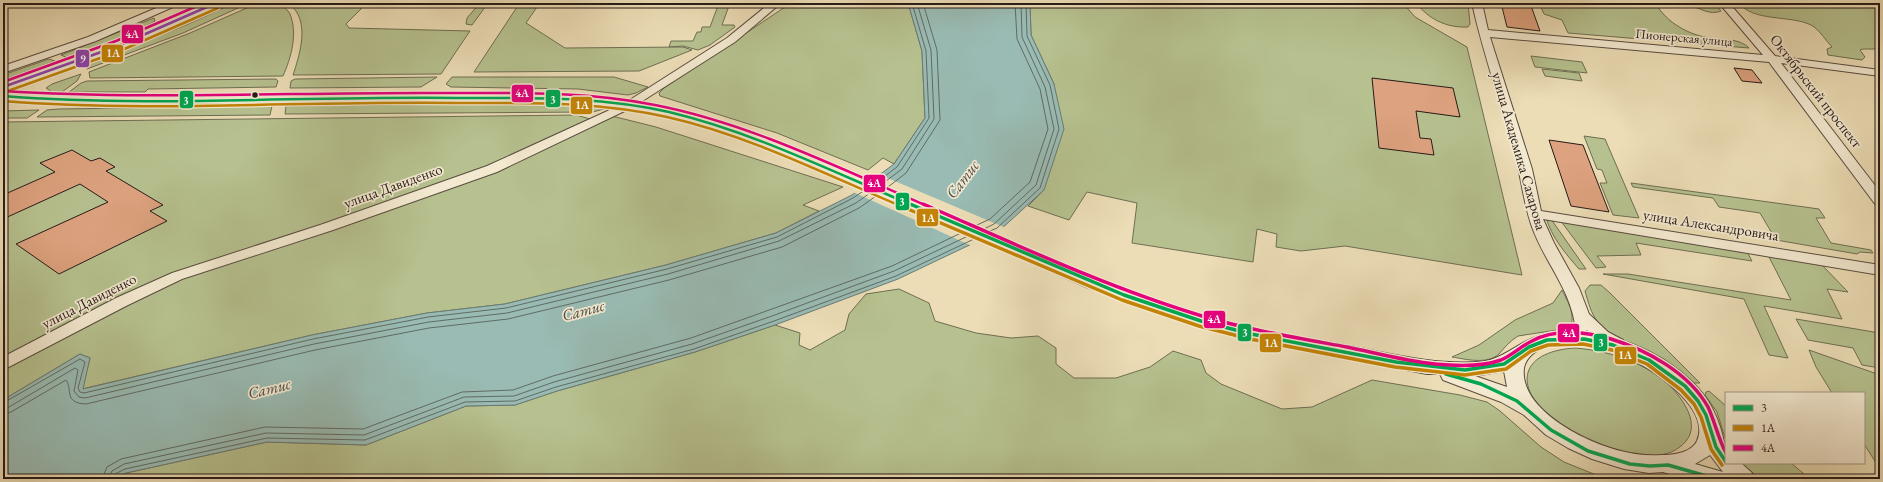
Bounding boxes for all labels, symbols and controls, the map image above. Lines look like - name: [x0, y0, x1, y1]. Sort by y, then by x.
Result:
- line badge: 4А: [121, 24, 144, 44]
- street label: Пионерская улица: [1635, 25, 1734, 50]
- text: 4А: [125, 27, 139, 41]
- street label: Октябрьский проспект: [1766, 30, 1867, 151]
- line badge: 1А: [101, 44, 124, 63]
- text: 1А: [106, 46, 120, 60]
- line badge: 9: [75, 49, 90, 68]
- text: 9: [80, 51, 86, 65]
- street label: улица Академика Сахарова: [1488, 70, 1551, 232]
- line badge: 4А: [511, 84, 534, 103]
- text: 4А: [515, 86, 529, 100]
- line badge: 3: [545, 89, 561, 108]
- line badge: 3: [179, 90, 194, 109]
- unlabelled marker: [250, 90, 260, 100]
- text: 3: [550, 92, 556, 106]
- text: 3: [183, 93, 189, 107]
- line badge: 1А: [570, 96, 593, 115]
- text: 1А: [575, 98, 589, 112]
- water label: Сатис: [941, 155, 984, 203]
- street label: улица Давиденко: [341, 159, 445, 212]
- line badge: 4А: [863, 174, 886, 193]
- text: 4А: [867, 176, 881, 190]
- line badge: 3: [895, 192, 910, 211]
- text: 3: [899, 194, 905, 208]
- street label: улица Александровича: [1642, 204, 1780, 245]
- line badge: 1А: [916, 208, 939, 227]
- text: 1А: [921, 211, 935, 225]
- street label: улица Давиденко: [38, 269, 139, 333]
- water label: Сатис: [560, 295, 608, 326]
- line badge: 4А: [1203, 310, 1226, 329]
- text: 4А: [1207, 312, 1221, 326]
- line badge: 3: [1237, 323, 1252, 342]
- line badge: 4А: [1557, 323, 1580, 343]
- text: 3: [1242, 325, 1248, 339]
- text: 4А: [1562, 326, 1576, 340]
- line badge: 1А: [1259, 333, 1282, 353]
- line badge: 3: [1593, 333, 1608, 352]
- text: 3: [1598, 335, 1604, 349]
- text: 1А: [1264, 336, 1278, 350]
- line badge: 1А: [1614, 346, 1637, 365]
- text: 1А: [1618, 348, 1632, 362]
- water label: Сатис: [246, 373, 294, 404]
- legend: [1725, 392, 1865, 464]
- text: 3: [1761, 400, 1767, 416]
- text: 1А: [1761, 420, 1776, 436]
- text: 4А: [1761, 440, 1776, 456]

